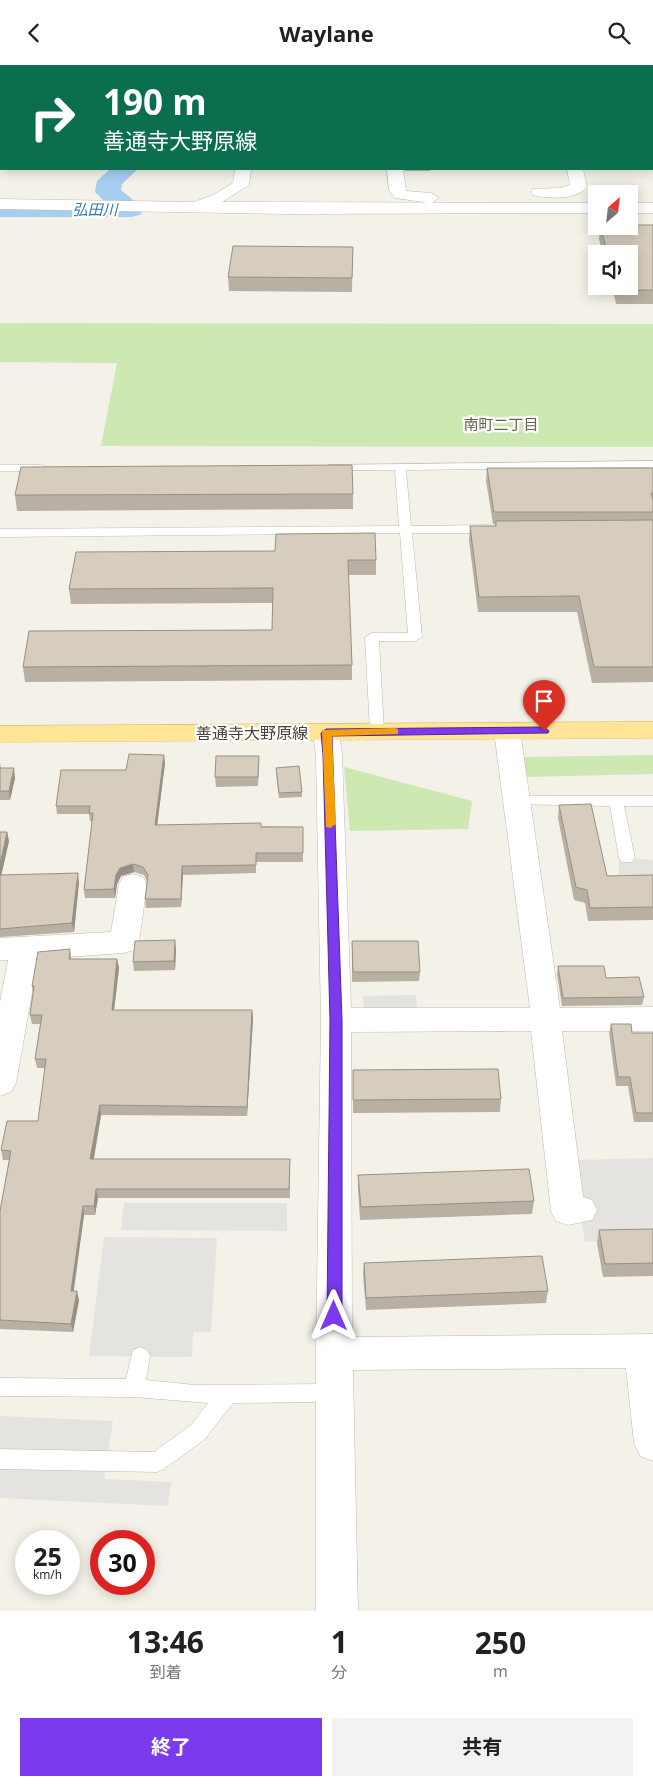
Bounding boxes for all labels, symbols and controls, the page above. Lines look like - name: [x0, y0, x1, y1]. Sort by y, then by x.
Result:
- text: Waylane: [279, 18, 374, 48]
- icon: back: [20, 19, 48, 47]
- icon: search: [605, 19, 633, 47]
- text: 190 m: [103, 78, 207, 125]
- icon: right: [20, 85, 85, 150]
- text: 善通寺大野原線: [103, 125, 257, 155]
- north arrow: [588, 185, 638, 235]
- map controls: [588, 185, 638, 295]
- water label: 弘田川: [72, 199, 119, 219]
- button: sound: [588, 245, 638, 295]
- district label: 南町二丁目: [463, 414, 539, 434]
- pin: [523, 680, 565, 731]
- icon: arrive: [530, 687, 558, 715]
- street label: 善通寺大野原線: [196, 722, 308, 744]
- position arrow: [307, 1289, 359, 1341]
- speed limit sign: 30: [90, 1530, 155, 1595]
- text: 25: [33, 1539, 62, 1573]
- text: km/h: [33, 1566, 62, 1583]
- text: 13:46: [127, 1621, 204, 1662]
- text: 1: [331, 1621, 348, 1662]
- text: 250: [475, 1622, 526, 1663]
- text: m: [493, 1660, 508, 1682]
- text: 到着: [149, 1661, 181, 1683]
- text: 分: [331, 1661, 347, 1683]
- button: 終了: [20, 1718, 322, 1776]
- button: 共有: [332, 1718, 633, 1776]

